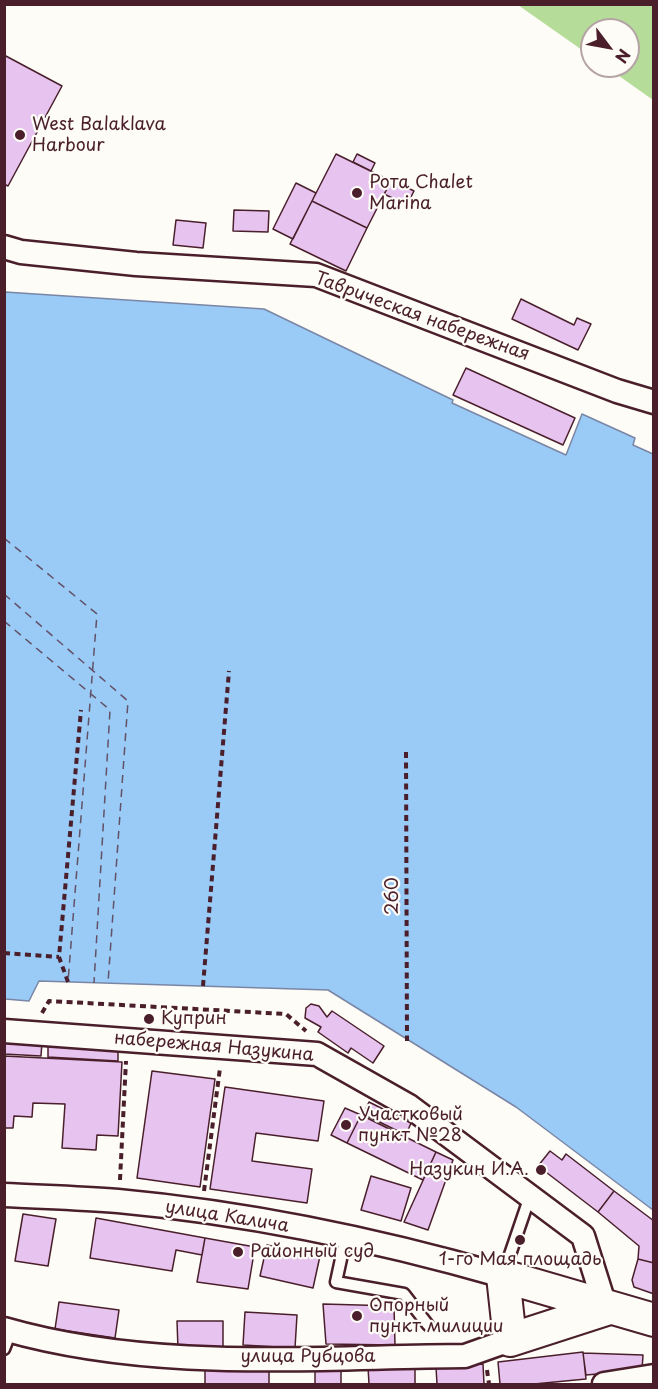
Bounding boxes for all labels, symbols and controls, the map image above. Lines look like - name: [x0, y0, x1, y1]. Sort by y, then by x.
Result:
- north arrow: [580, 18, 640, 78]
- text: N: [610, 45, 637, 68]
- place label: West Balaklava Harbour: [32, 114, 166, 156]
- marker: West Balaklava Harbour: [13, 128, 27, 142]
- place label: Рота Chalet Marina: [369, 172, 473, 214]
- marker: Рота Chalet Marina: [350, 186, 364, 200]
- street label: Таврическая набережная: [312, 268, 532, 366]
- street label: 260: [382, 877, 404, 915]
- place label: Куприн: [161, 1008, 227, 1030]
- marker: Куприн: [142, 1012, 156, 1026]
- street label: набережная Назукина: [113, 1028, 315, 1066]
- place label: Участковый пункт №28: [358, 1104, 463, 1146]
- marker: Участковый пункт №28: [339, 1118, 353, 1132]
- place label: Назукин И.А.: [409, 1159, 529, 1181]
- marker: Назукин И.А.: [534, 1163, 548, 1177]
- street label: улица Калича: [164, 1197, 290, 1237]
- marker: 1-го Мая площадь: [513, 1233, 527, 1247]
- place label: Районный суд: [250, 1241, 374, 1263]
- marker: Районный суд: [231, 1245, 245, 1259]
- place label: 1-го Мая площадь: [439, 1249, 601, 1271]
- place label: Опорный пункт милиции: [369, 1295, 504, 1338]
- marker: Опорный пункт милиции: [350, 1309, 364, 1323]
- street label: улица Рубцова: [240, 1346, 376, 1368]

